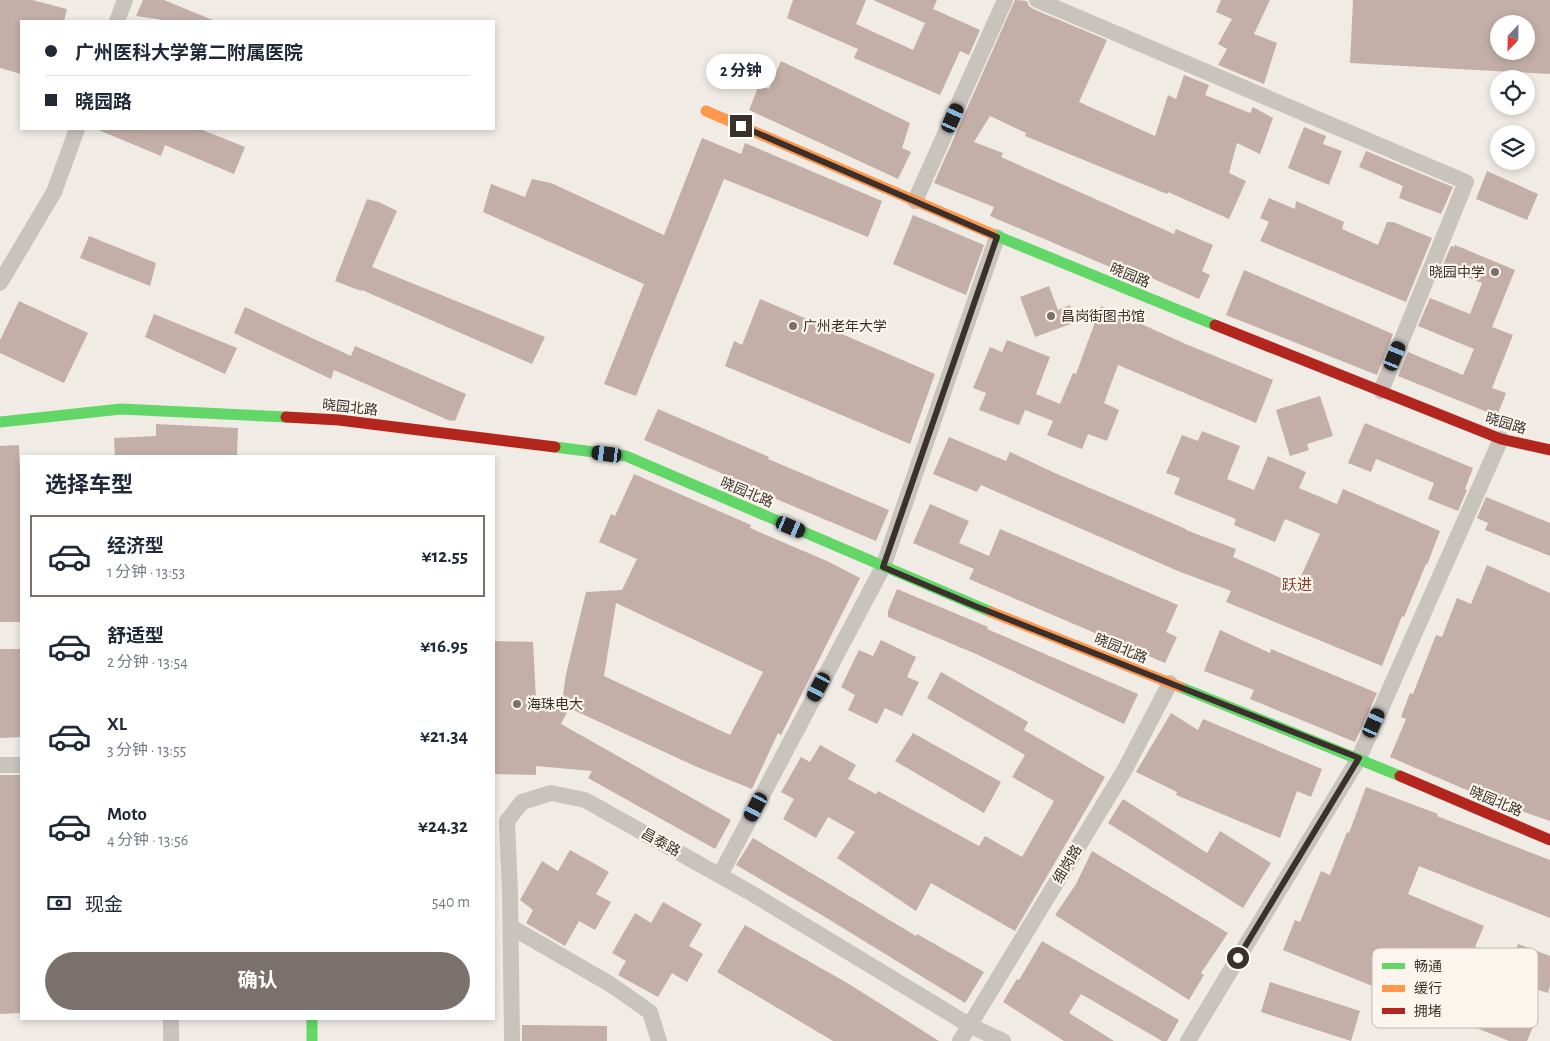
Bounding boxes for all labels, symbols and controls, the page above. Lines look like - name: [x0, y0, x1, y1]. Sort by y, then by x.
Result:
- north arrow: [1490, 15, 1535, 60]
- map controls: [1490, 15, 1535, 170]
- text: 广州医科大学第二附属医院: [75, 44, 303, 63]
- callout: 2 分钟: [706, 54, 776, 88]
- text: 2 分钟: [720, 63, 762, 79]
- button: locate: [1490, 70, 1535, 115]
- text: 晓园路: [75, 93, 132, 112]
- car: [940, 101, 965, 135]
- route end: [730, 115, 752, 137]
- button: layers: [1490, 125, 1535, 170]
- street label: 晓园路: [1108, 261, 1152, 290]
- place label: 晓园中学: [1429, 265, 1485, 280]
- marker: 晓园中学: [1489, 266, 1501, 278]
- place label: 昌岗街图书馆: [1061, 309, 1145, 324]
- marker: 昌岗街图书馆: [1045, 310, 1057, 322]
- place label: 广州老年大学: [803, 318, 887, 334]
- marker: 广州老年大学: [787, 320, 799, 332]
- car: [1382, 339, 1407, 373]
- street label: 晓园北路: [321, 396, 379, 418]
- street label: 晓园路: [1484, 410, 1528, 437]
- car: [591, 445, 622, 463]
- text: 选择车型: [45, 474, 133, 496]
- street label: 晓园北路: [718, 474, 776, 510]
- car: [774, 514, 807, 540]
- icon: car: [47, 534, 92, 579]
- text: 经济型: [107, 537, 164, 556]
- text: ¥12.55: [421, 547, 468, 566]
- text: 1 分钟 · 13:53: [107, 564, 185, 580]
- district label: 跃进: [1282, 577, 1312, 593]
- icon: car: [47, 624, 92, 669]
- text: 舒适型: [107, 627, 164, 646]
- street label: 晓园北路: [1092, 630, 1150, 666]
- text: ¥16.95: [420, 637, 468, 656]
- text: 2 分钟 · 13:54: [107, 654, 188, 670]
- car: [805, 670, 832, 704]
- place label: 海珠电大: [527, 697, 583, 712]
- marker: 海珠电大: [511, 698, 523, 710]
- car: [1361, 706, 1386, 740]
- icon: car: [47, 714, 92, 759]
- text: XL: [107, 715, 127, 734]
- text: ¥21.34: [420, 727, 468, 746]
- text: 3 分钟 · 13:55: [107, 742, 186, 758]
- street label: 晓园北路: [1467, 783, 1525, 819]
- car: [742, 790, 769, 824]
- icon: car: [47, 804, 92, 849]
- text: Moto: [107, 805, 147, 824]
- text: ¥24.32: [418, 817, 468, 836]
- street label: 昌泰路: [639, 826, 683, 859]
- text: 4 分钟 · 13:56: [107, 832, 188, 848]
- street label: 细岗路: [1050, 842, 1085, 886]
- icon: cash: [45, 889, 73, 917]
- text: 540 m: [432, 894, 470, 910]
- text: 现金: [85, 896, 123, 915]
- route start: [1227, 947, 1249, 969]
- legend: [1372, 948, 1538, 1028]
- button: 确认: [45, 952, 470, 1010]
- text: 畅通: [1414, 959, 1442, 974]
- text: 缓行: [1414, 981, 1442, 996]
- text: 拥堵: [1414, 1004, 1442, 1019]

